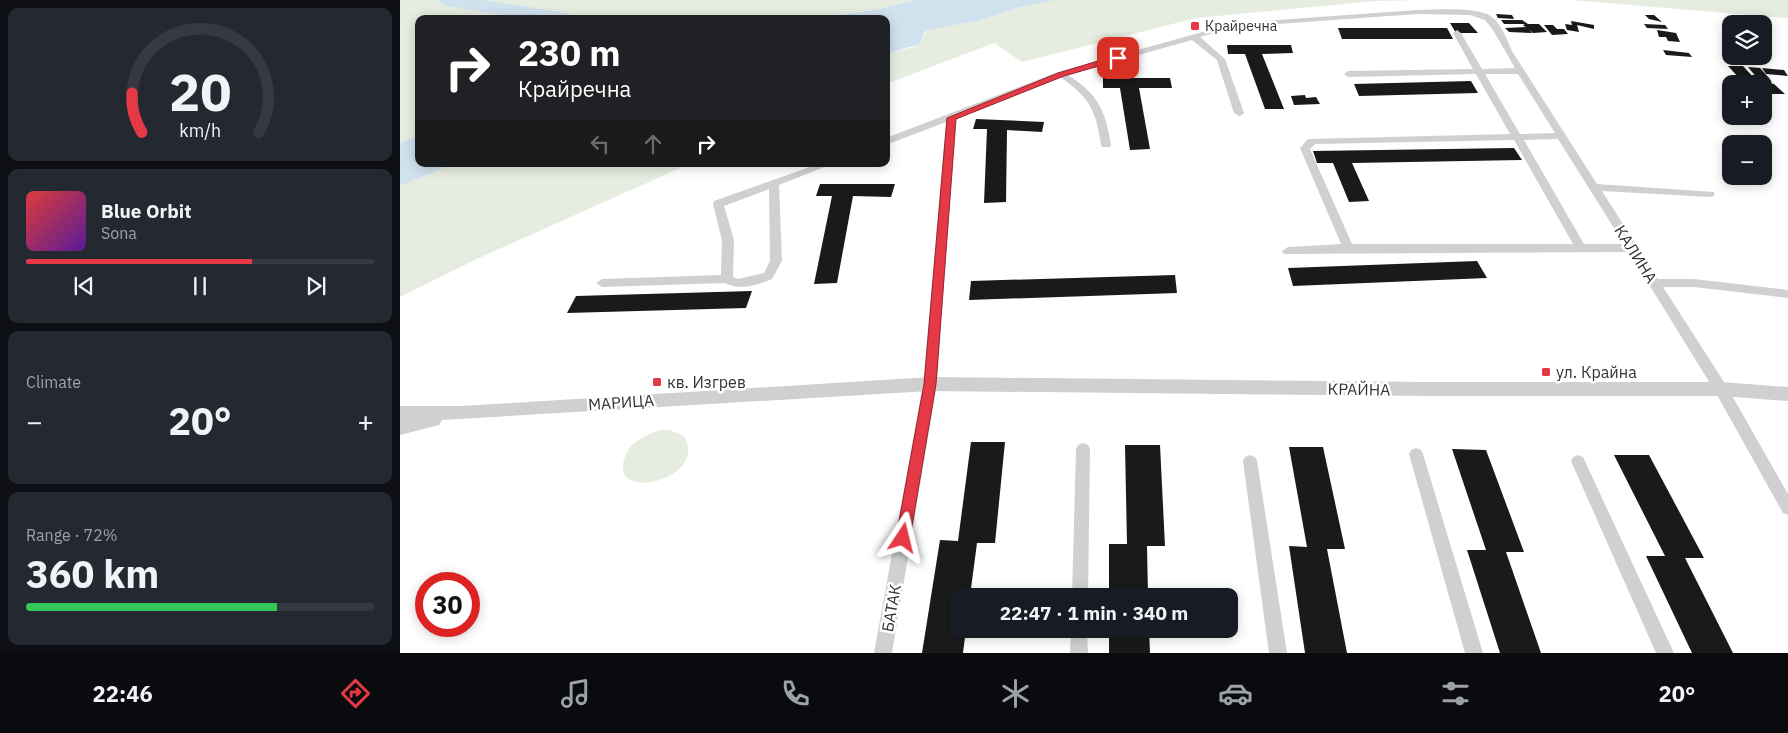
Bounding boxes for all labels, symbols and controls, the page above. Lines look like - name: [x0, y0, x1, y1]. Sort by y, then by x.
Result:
- map controls: [1722, 15, 1772, 185]
- button: layers: [1722, 15, 1772, 65]
- place label: Крайречна: [1205, 17, 1278, 35]
- marker: Крайречна: [1189, 20, 1201, 32]
- text: 230 m: [518, 30, 621, 76]
- icon: right: [435, 35, 500, 100]
- pin: [1097, 37, 1139, 79]
- icon: arrive: [1104, 44, 1132, 72]
- text: 20: [169, 58, 231, 125]
- text: Крайречна: [518, 74, 631, 103]
- button: +: [1722, 75, 1772, 125]
- text: km/h: [179, 119, 221, 142]
- icon: left: [586, 130, 614, 158]
- icon: ahead: [639, 130, 667, 158]
- icon: right: [692, 130, 720, 158]
- button: −: [1722, 135, 1772, 185]
- text: Blue Orbit: [101, 199, 191, 223]
- street label: КАЛИНА: [1610, 221, 1662, 287]
- text: Sona: [101, 223, 137, 243]
- icon: previous: [70, 272, 98, 300]
- icon: pause: [186, 272, 214, 300]
- icon: next: [302, 272, 330, 300]
- place label: ул. Крайна: [1556, 362, 1637, 382]
- marker: ул. Крайна: [1540, 366, 1552, 378]
- text: Climate: [26, 372, 81, 392]
- place label: кв. Изгрев: [667, 372, 746, 392]
- marker: кв. Изгрев: [651, 376, 663, 388]
- street label: КРАЙНА: [1327, 378, 1391, 400]
- street label: МАРИЦА: [587, 390, 655, 414]
- text: 20°: [168, 396, 232, 445]
- text: −: [26, 403, 43, 440]
- text: +: [357, 403, 374, 440]
- position arrow: [876, 511, 928, 563]
- text: Range · 72%: [26, 525, 118, 545]
- text: 360 km: [26, 549, 159, 598]
- speed limit sign: 30: [415, 572, 480, 637]
- street label: БАТАК: [877, 583, 905, 633]
- text: 22:47 · 1 min · 340 m: [1000, 601, 1188, 625]
- icon: directions: [338, 676, 373, 711]
- icon: music: [558, 676, 593, 711]
- icon: phone: [778, 676, 813, 711]
- icon: climate: [998, 676, 1033, 711]
- icon: car: [1218, 676, 1253, 711]
- icon: filters: [1438, 676, 1473, 711]
- text: 22:46: [93, 679, 153, 708]
- text: 20°: [1659, 679, 1695, 708]

